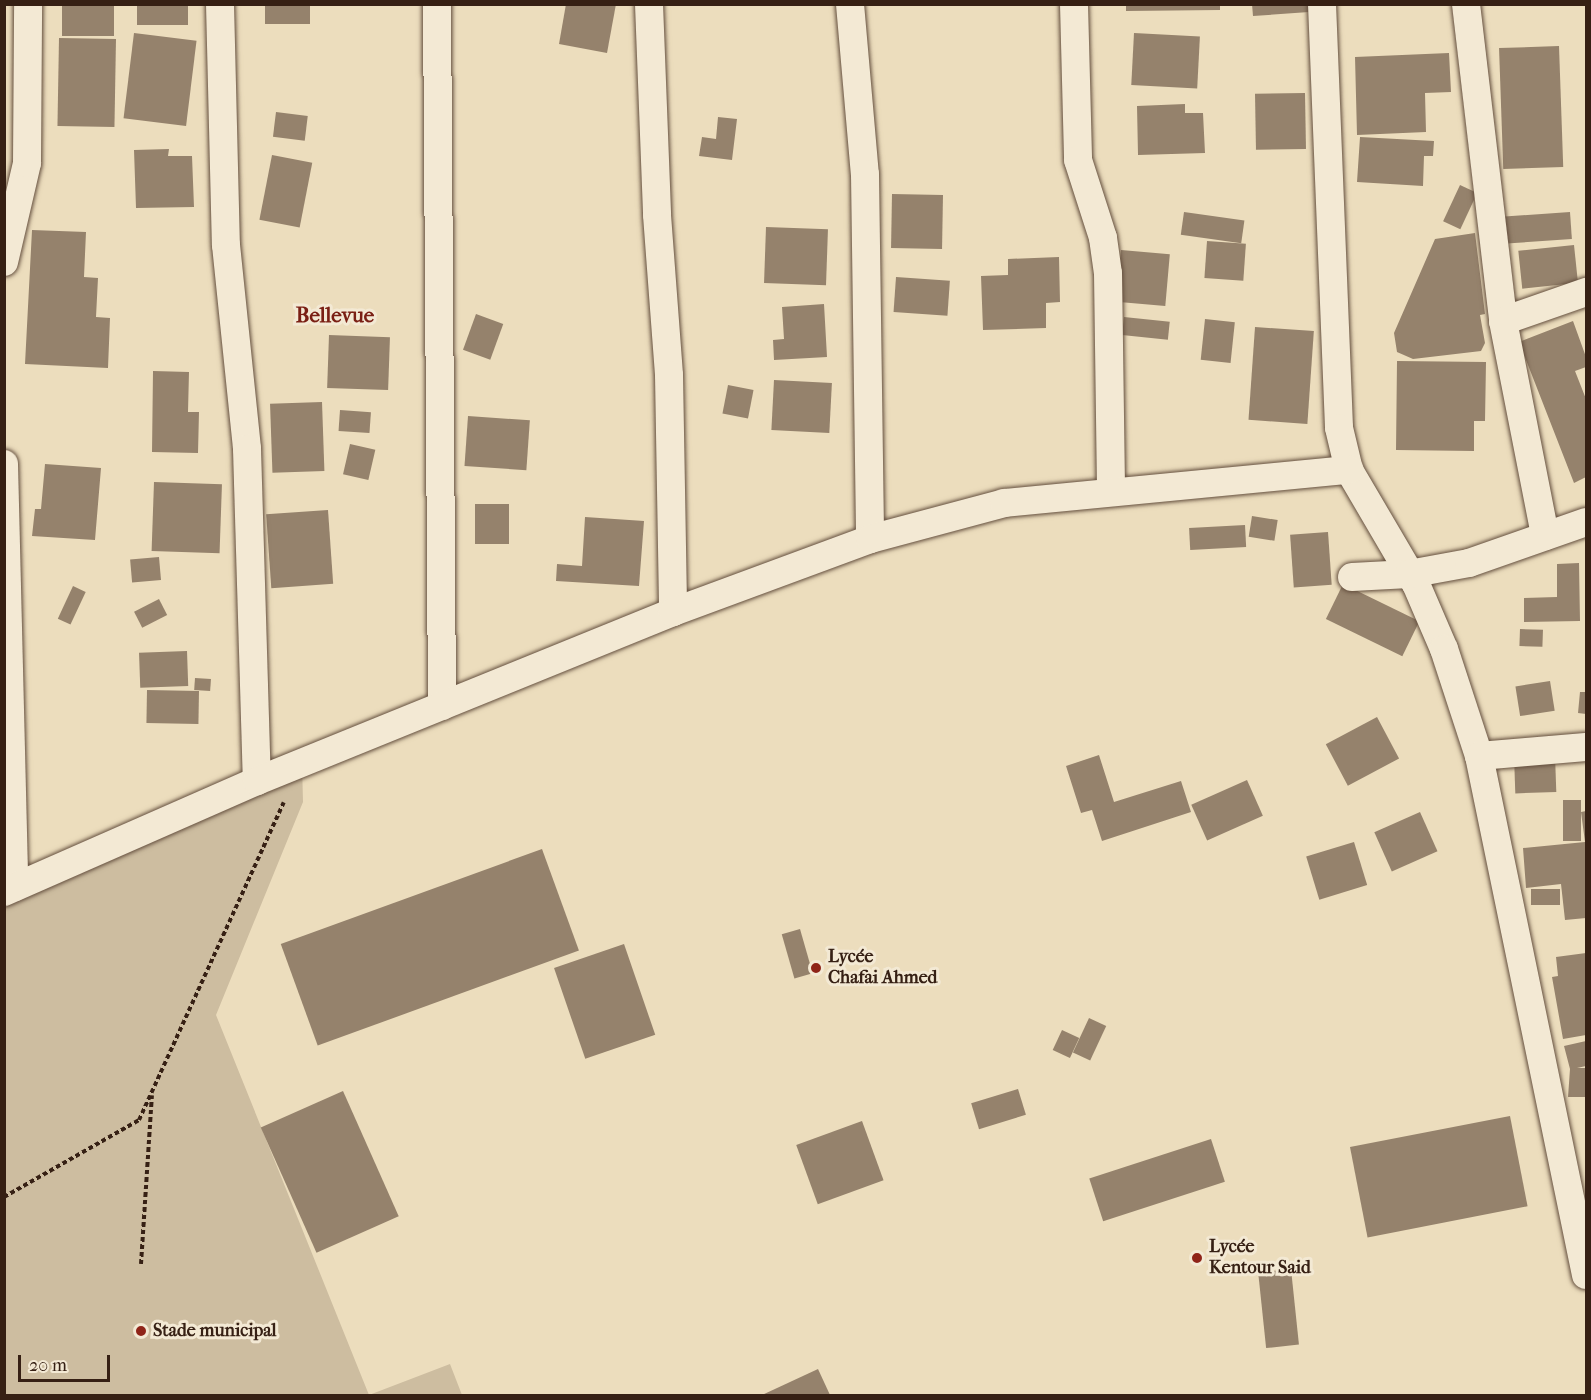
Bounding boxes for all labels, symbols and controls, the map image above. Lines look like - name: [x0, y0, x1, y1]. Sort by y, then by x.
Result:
- district label: Bellevue: [296, 302, 374, 328]
- place label: Lycée Chafai Ahmed: [828, 947, 937, 990]
- marker: Lycée Chafai Ahmed: [809, 961, 823, 975]
- place label: Lycée Kentour Said: [1209, 1237, 1311, 1280]
- marker: Lycée Kentour Said: [1190, 1251, 1204, 1265]
- place label: Stade municipal: [153, 1320, 277, 1342]
- marker: Stade municipal: [134, 1324, 148, 1338]
- scale bar: [21, 1343, 112, 1381]
- text: 20 m: [29, 1355, 67, 1376]

